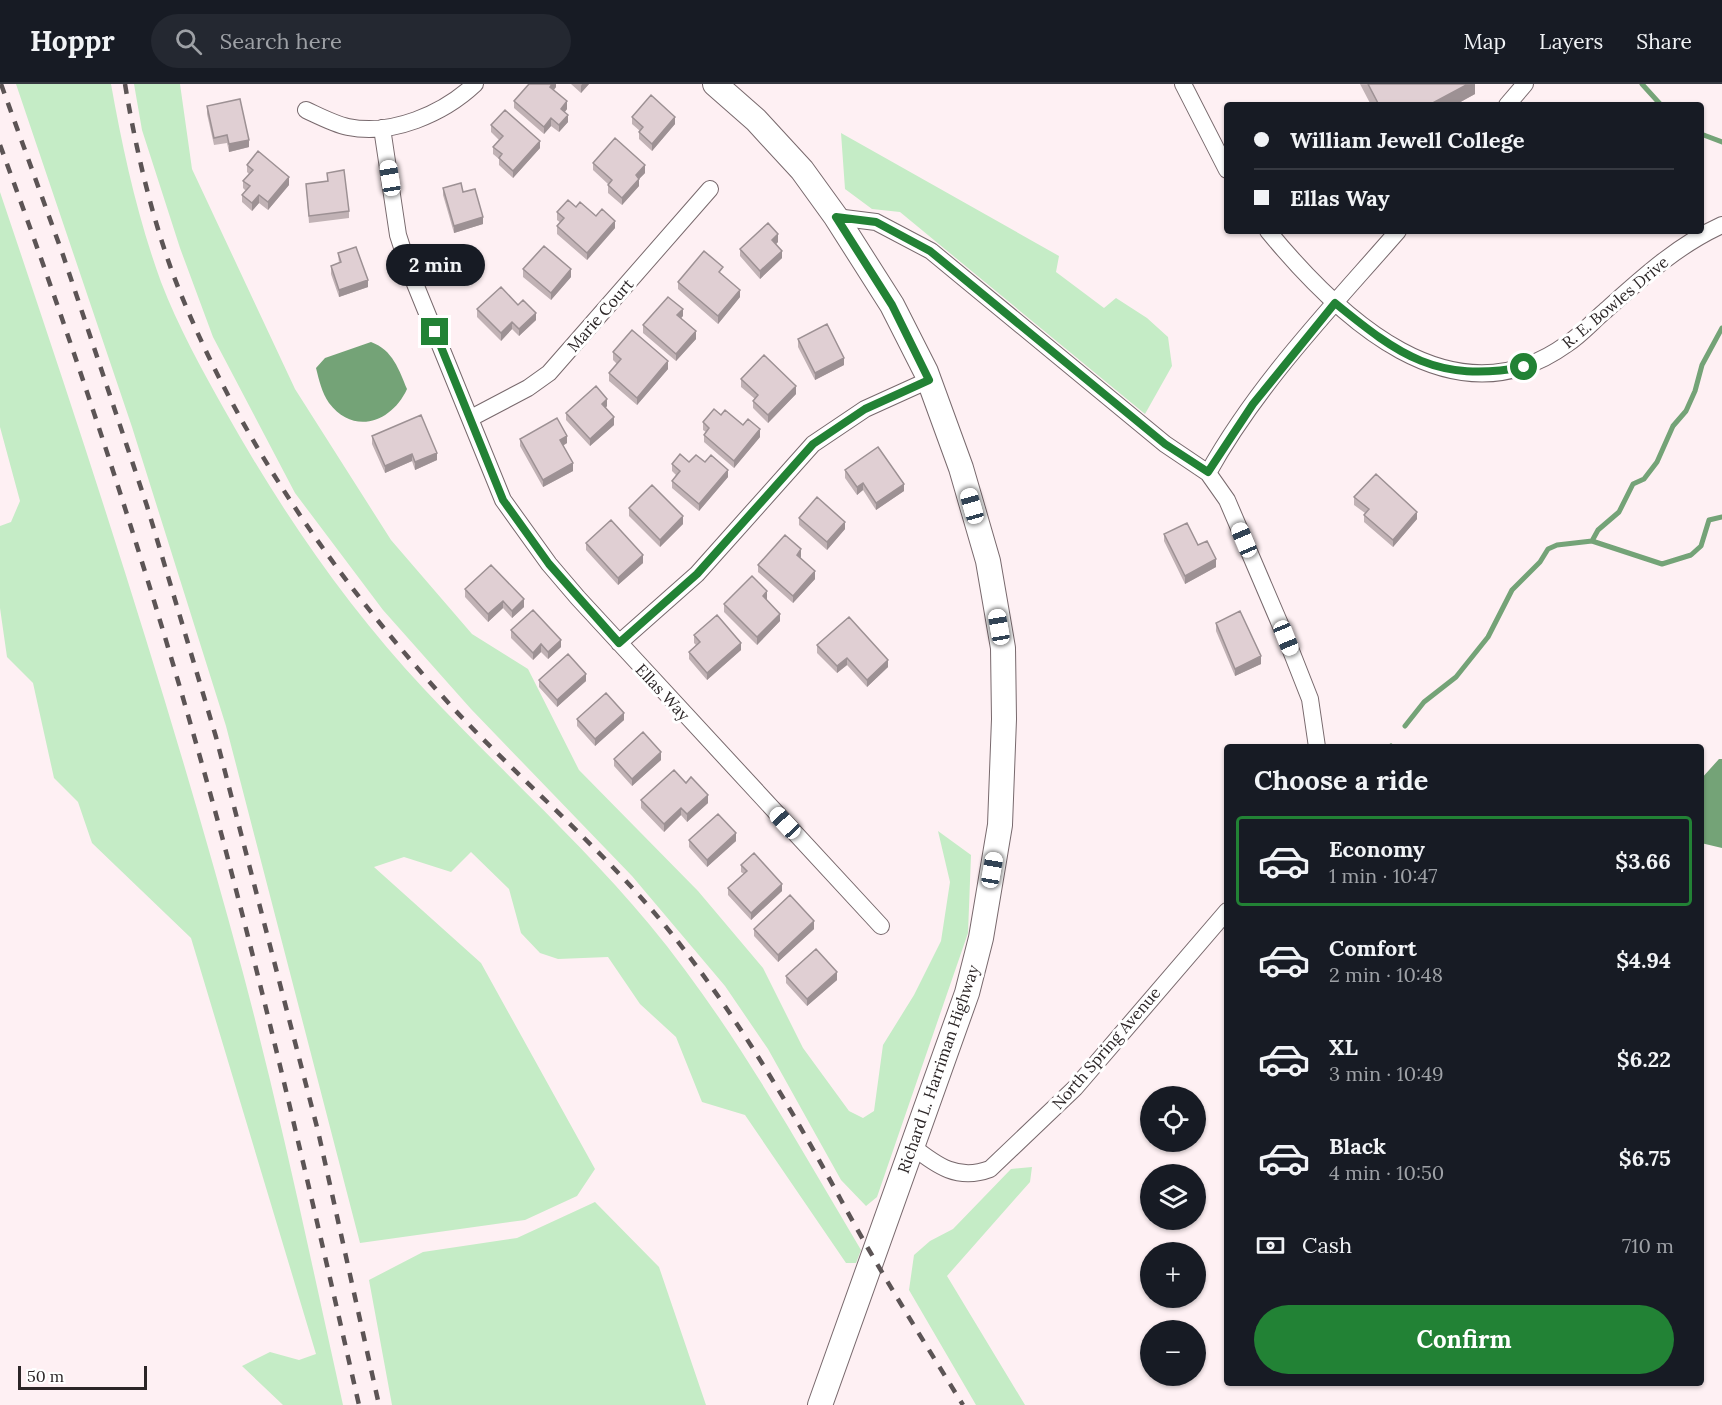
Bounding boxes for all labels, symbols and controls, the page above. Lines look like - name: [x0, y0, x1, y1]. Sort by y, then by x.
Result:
- search box: [151, 14, 571, 68]
- text: Hoppr: [30, 23, 115, 59]
- icon: search: [172, 25, 205, 58]
- text: Search here: [220, 27, 342, 55]
- text: Map: [1463, 28, 1506, 55]
- text: Layers: [1539, 28, 1603, 55]
- text: Share: [1636, 28, 1692, 55]
- text: William Jewell College: [1290, 126, 1525, 154]
- car: [378, 159, 402, 197]
- text: Ellas Way: [1290, 184, 1390, 212]
- callout: 2 min: [386, 245, 484, 287]
- street label: R. E. Bowles Drive: [1558, 251, 1673, 352]
- text: 2 min: [409, 252, 462, 277]
- street label: Marie Court: [563, 274, 638, 356]
- route end: [421, 318, 448, 345]
- route start: [1510, 353, 1537, 380]
- car: [958, 486, 986, 526]
- car: [1229, 520, 1259, 560]
- car: [987, 608, 1011, 646]
- car: [1271, 618, 1301, 658]
- street label: Ellas Way: [632, 659, 695, 725]
- text: Choose a ride: [1254, 763, 1428, 797]
- car: [766, 804, 804, 842]
- icon: car: [1257, 834, 1311, 888]
- text: Economy: [1329, 835, 1425, 863]
- text: $3.66: [1615, 847, 1671, 875]
- car: [980, 851, 1004, 889]
- text: 1 min · 10:47: [1329, 863, 1437, 888]
- icon: car: [1257, 933, 1311, 987]
- text: Comfort: [1329, 934, 1417, 962]
- text: $4.94: [1616, 946, 1671, 974]
- street label: Richard L. Harriman Highway: [893, 962, 983, 1176]
- text: 2 min · 10:48: [1329, 962, 1443, 987]
- street label: North Spring Avenue: [1047, 983, 1165, 1113]
- icon: car: [1257, 1032, 1311, 1086]
- text: XL: [1329, 1033, 1358, 1061]
- text: $6.22: [1617, 1045, 1671, 1073]
- text: 3 min · 10:49: [1329, 1061, 1444, 1086]
- map controls: [1140, 1086, 1206, 1386]
- button: locate: [1140, 1086, 1206, 1152]
- icon: car: [1257, 1131, 1311, 1185]
- text: Black: [1329, 1132, 1386, 1160]
- text: $6.75: [1619, 1144, 1671, 1172]
- text: 4 min · 10:50: [1329, 1160, 1444, 1185]
- button: layers: [1140, 1164, 1206, 1230]
- icon: cash: [1254, 1229, 1287, 1262]
- text: Cash: [1302, 1231, 1352, 1259]
- text: 710 m: [1622, 1233, 1674, 1258]
- button: +: [1140, 1242, 1206, 1308]
- button: Confirm: [1254, 1305, 1674, 1374]
- button: −: [1140, 1320, 1206, 1386]
- scale bar: [18, 1363, 147, 1390]
- text: 50 m: [27, 1366, 64, 1386]

